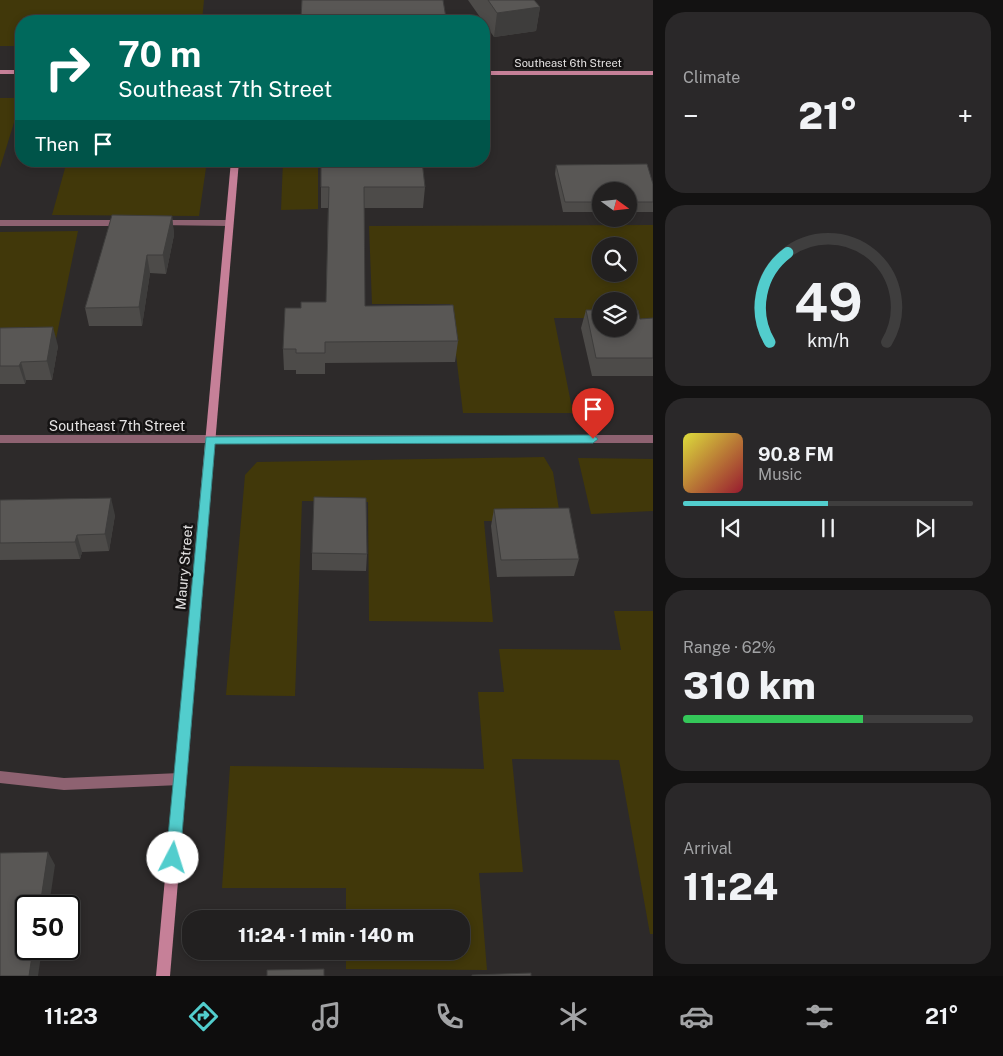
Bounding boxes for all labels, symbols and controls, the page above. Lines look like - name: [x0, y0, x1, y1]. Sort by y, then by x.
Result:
- text: 70 m: [118, 34, 201, 75]
- icon: right: [35, 35, 100, 100]
- street label: Southeast 6th Street: [514, 57, 622, 69]
- text: Climate: [683, 68, 740, 87]
- text: Southeast 7th Street: [118, 76, 332, 102]
- text: 21°: [798, 93, 858, 138]
- text: −: [683, 99, 699, 132]
- text: +: [957, 99, 973, 132]
- icon: arrive: [89, 130, 117, 158]
- text: Then: [35, 133, 79, 155]
- north arrow: [592, 182, 638, 228]
- map controls: [592, 182, 637, 337]
- button: search: [592, 237, 637, 282]
- text: 49: [794, 272, 862, 333]
- button: layers: [592, 292, 637, 337]
- text: km/h: [807, 330, 849, 351]
- pin: [572, 388, 614, 439]
- icon: arrive: [579, 395, 607, 423]
- street label: Southeast 7th Street: [49, 418, 185, 434]
- text: 90.8 FM: [758, 443, 834, 465]
- text: Music: [758, 465, 802, 484]
- icon: previous: [717, 514, 745, 542]
- icon: pause: [814, 514, 842, 542]
- icon: next: [911, 514, 939, 542]
- street label: Maury Street: [172, 524, 196, 610]
- text: Range · 62%: [683, 638, 776, 657]
- text: 310 km: [683, 663, 816, 708]
- position arrow: [146, 831, 198, 883]
- text: Arrival: [683, 839, 732, 858]
- text: 11:24: [683, 864, 778, 909]
- speed limit sign: 50: [15, 895, 80, 960]
- text: 11:24 · 1 min · 140 m: [238, 924, 414, 946]
- icon: directions: [186, 999, 221, 1034]
- icon: music: [309, 999, 344, 1034]
- icon: phone: [432, 999, 467, 1034]
- icon: climate: [556, 999, 591, 1034]
- icon: car: [679, 999, 714, 1034]
- icon: filters: [802, 999, 837, 1034]
- text: 11:23: [44, 1003, 98, 1029]
- text: 21°: [925, 1003, 959, 1029]

